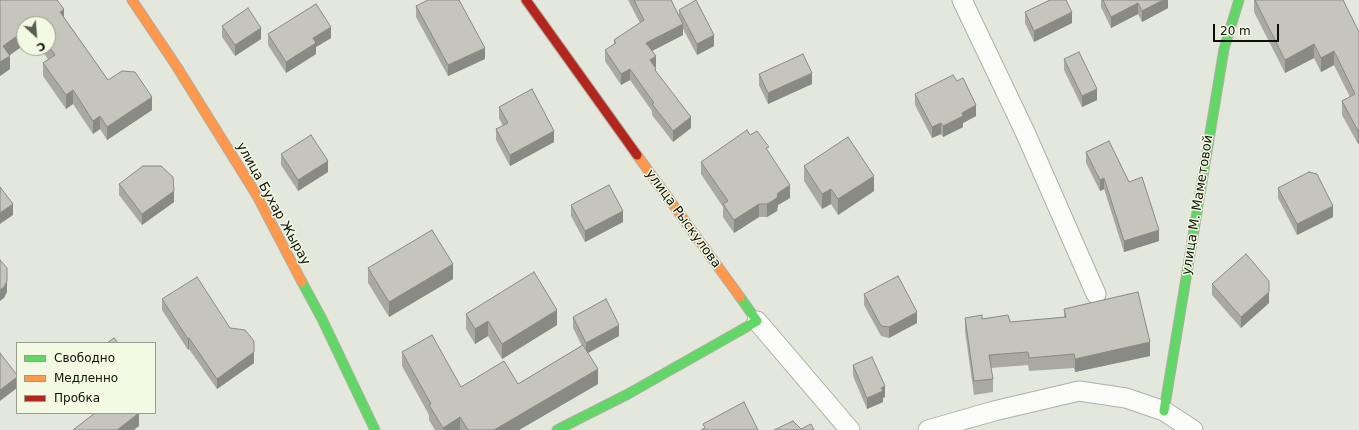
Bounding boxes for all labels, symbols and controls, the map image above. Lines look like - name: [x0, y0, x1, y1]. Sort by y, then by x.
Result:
- north arrow: [16, 16, 56, 56]
- scale bar: [1215, 16, 1281, 42]
- text: 20 m: [1220, 24, 1251, 38]
- text: С: [35, 39, 48, 54]
- street label: улица М. Маметовой: [1179, 134, 1217, 276]
- street label: улица Бухар Жырау: [233, 140, 313, 268]
- street label: улица Рыскулова: [642, 167, 724, 271]
- legend: [16, 342, 156, 414]
- text: Свободно: [54, 351, 115, 365]
- text: Медленно: [54, 371, 118, 385]
- text: Пробка: [54, 391, 100, 405]

